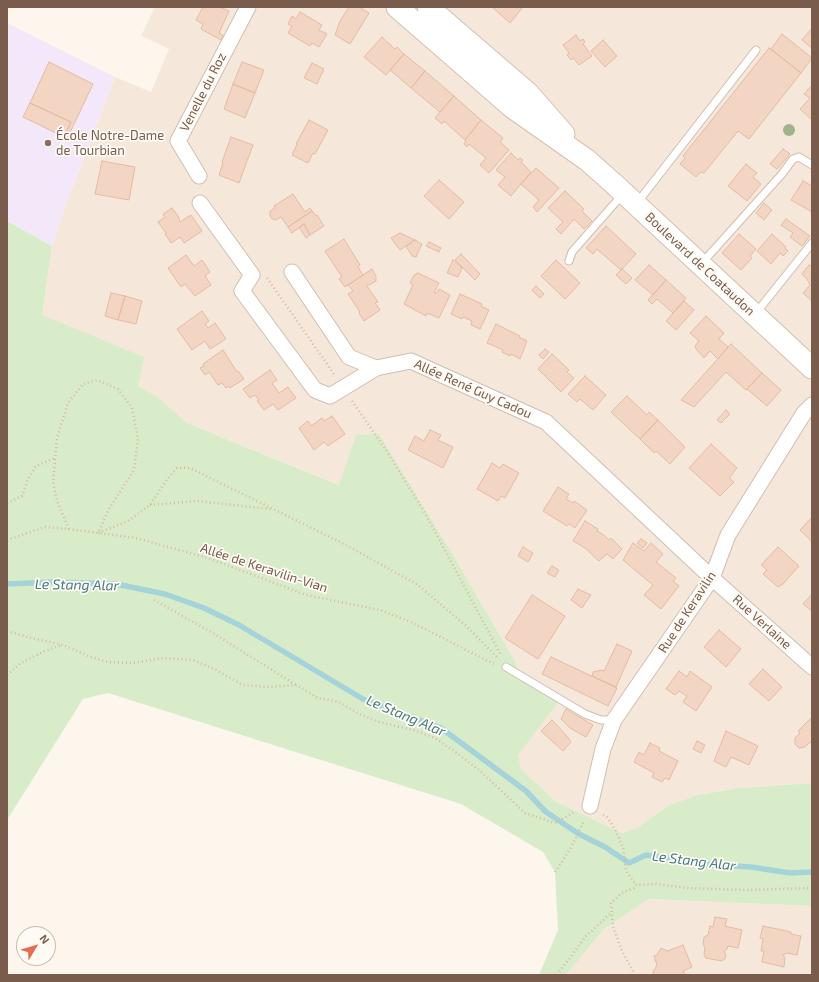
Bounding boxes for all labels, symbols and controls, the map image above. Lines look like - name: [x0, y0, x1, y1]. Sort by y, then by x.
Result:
- street label: Venelle du Roz: [176, 50, 230, 134]
- place label: École Notre-Dame de Tourbian: [56, 128, 164, 159]
- marker: École Notre-Dame de Tourbian: [43, 138, 53, 148]
- street label: Boulevard de Coataudon: [642, 209, 758, 319]
- street label: Allée René Guy Cadou: [412, 356, 534, 422]
- street label: Allée de Keravilin-Vian: [198, 540, 330, 596]
- street label: Rue de Keravilin: [655, 568, 719, 656]
- water label: Le Stang Alar: [35, 576, 119, 594]
- street label: Rue Verlaine: [729, 592, 795, 652]
- water label: Le Stang Alar: [364, 692, 448, 740]
- water label: Le Stang Alar: [651, 848, 737, 874]
- north arrow: [16, 926, 56, 966]
- text: N: [37, 932, 53, 946]

